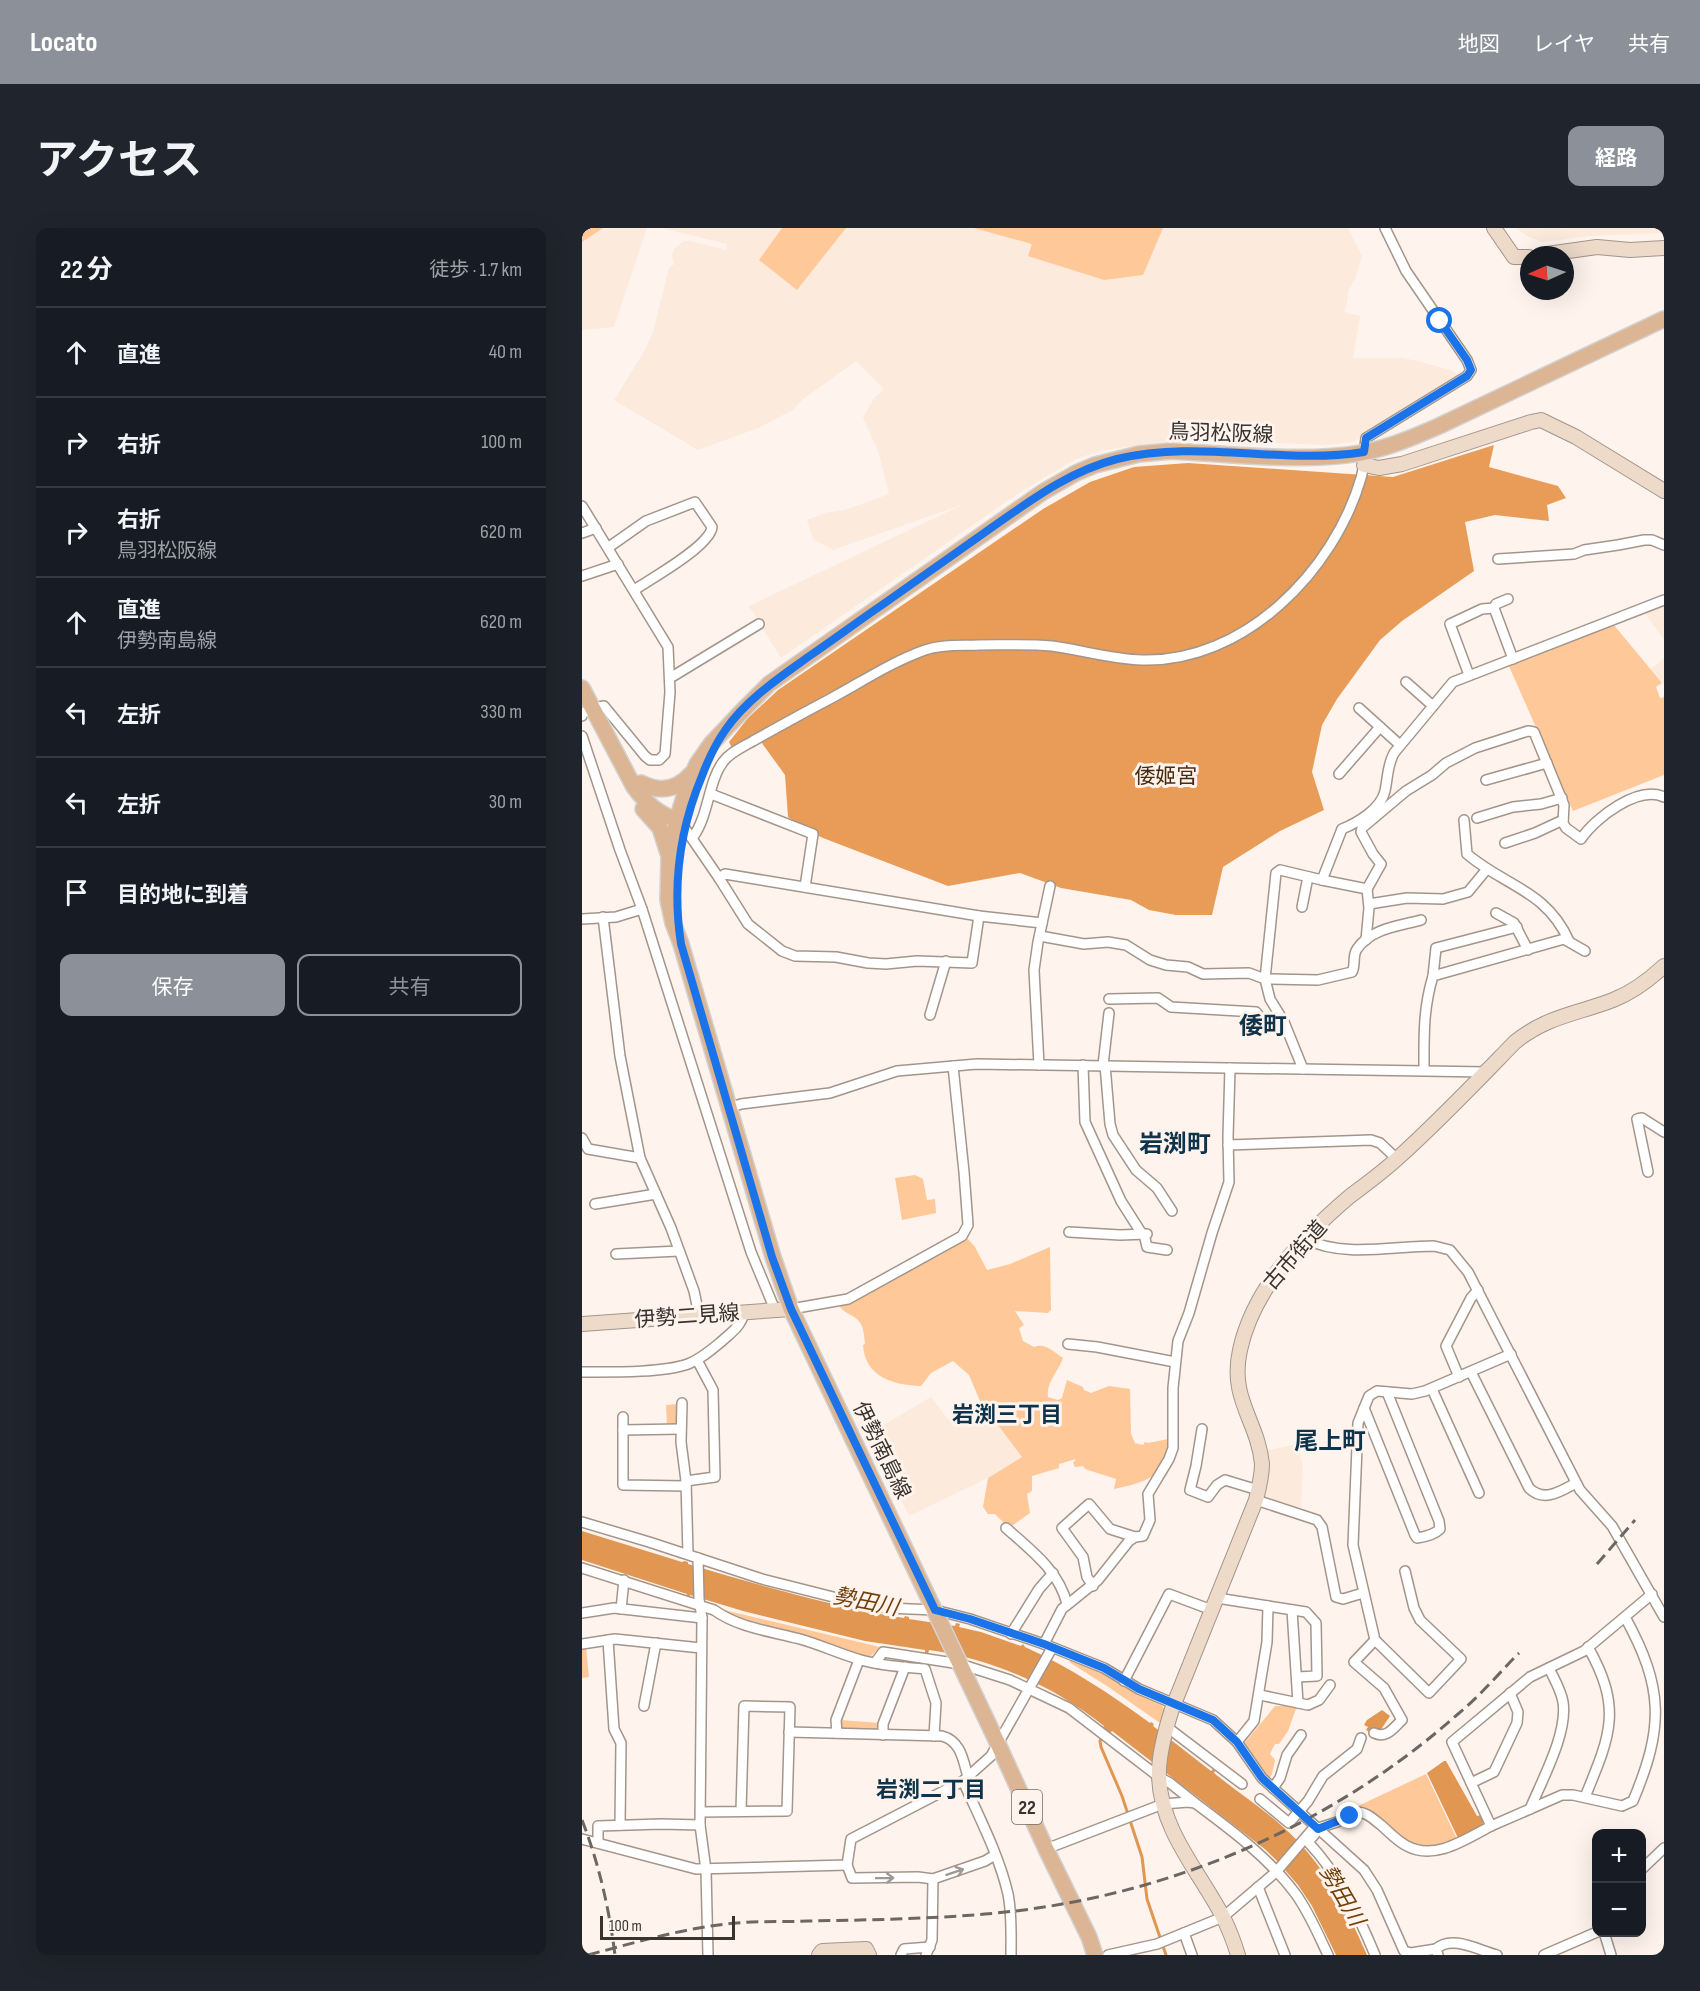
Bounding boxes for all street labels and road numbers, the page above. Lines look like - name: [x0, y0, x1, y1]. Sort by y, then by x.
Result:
- street label: 鳥羽松阪線: [1168, 419, 1274, 448]
- street label: 古市街道: [1258, 1215, 1332, 1295]
- street label: 伊勢二見線: [634, 1300, 740, 1333]
- street label: 伊勢南島線: [847, 1398, 916, 1503]
- road number: 22: [1012, 1790, 1042, 1824]

